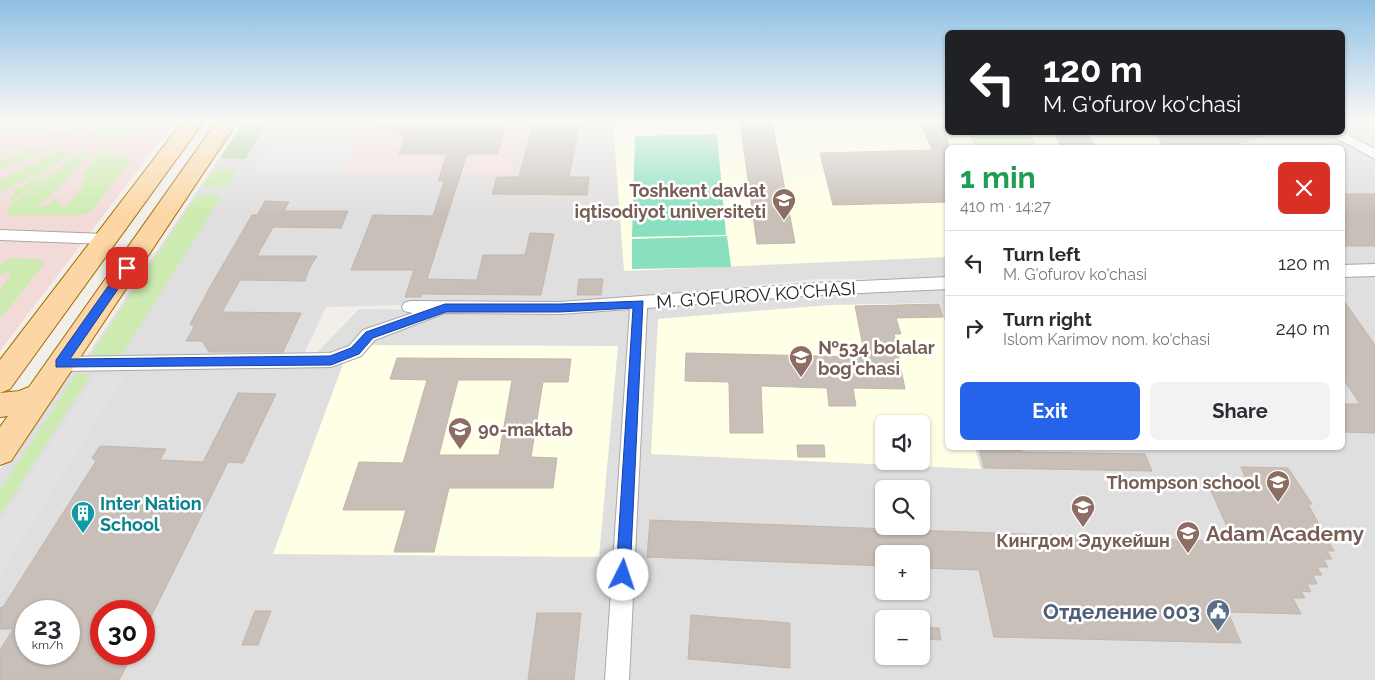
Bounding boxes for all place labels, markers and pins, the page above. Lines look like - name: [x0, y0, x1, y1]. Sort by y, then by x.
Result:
- place label: Toshkent davlat iqtisodiyot universiteti: [575, 180, 766, 222]
- school or university icon: Toshkent davlat iqtisodiyot universiteti: [771, 187, 797, 221]
- pin: [106, 247, 148, 289]
- place label: №534 bolalar bog'chasi: [818, 337, 935, 379]
- school or university icon: №534 bolalar bog'chasi: [788, 344, 814, 378]
- school or university icon: 90-maktab: [447, 416, 473, 450]
- place label: 90-maktab: [478, 419, 573, 440]
- school or university icon: Thompson school: [1265, 469, 1291, 503]
- place label: Thompson school: [1106, 472, 1260, 493]
- place label: Inter Nation School: [100, 493, 202, 535]
- school or university icon: Кингдом Эдукейшн: [1070, 494, 1096, 528]
- building icon: Inter Nation School: [70, 500, 96, 534]
- school or university icon: Adam Academy: [1175, 520, 1201, 554]
- place label: Adam Academy: [1206, 521, 1365, 546]
- place label: Кингдом Эдукейшн: [996, 530, 1170, 551]
- public building icon: Отделение 003: [1205, 598, 1231, 632]
- place label: Отделение 003: [1043, 599, 1200, 624]

